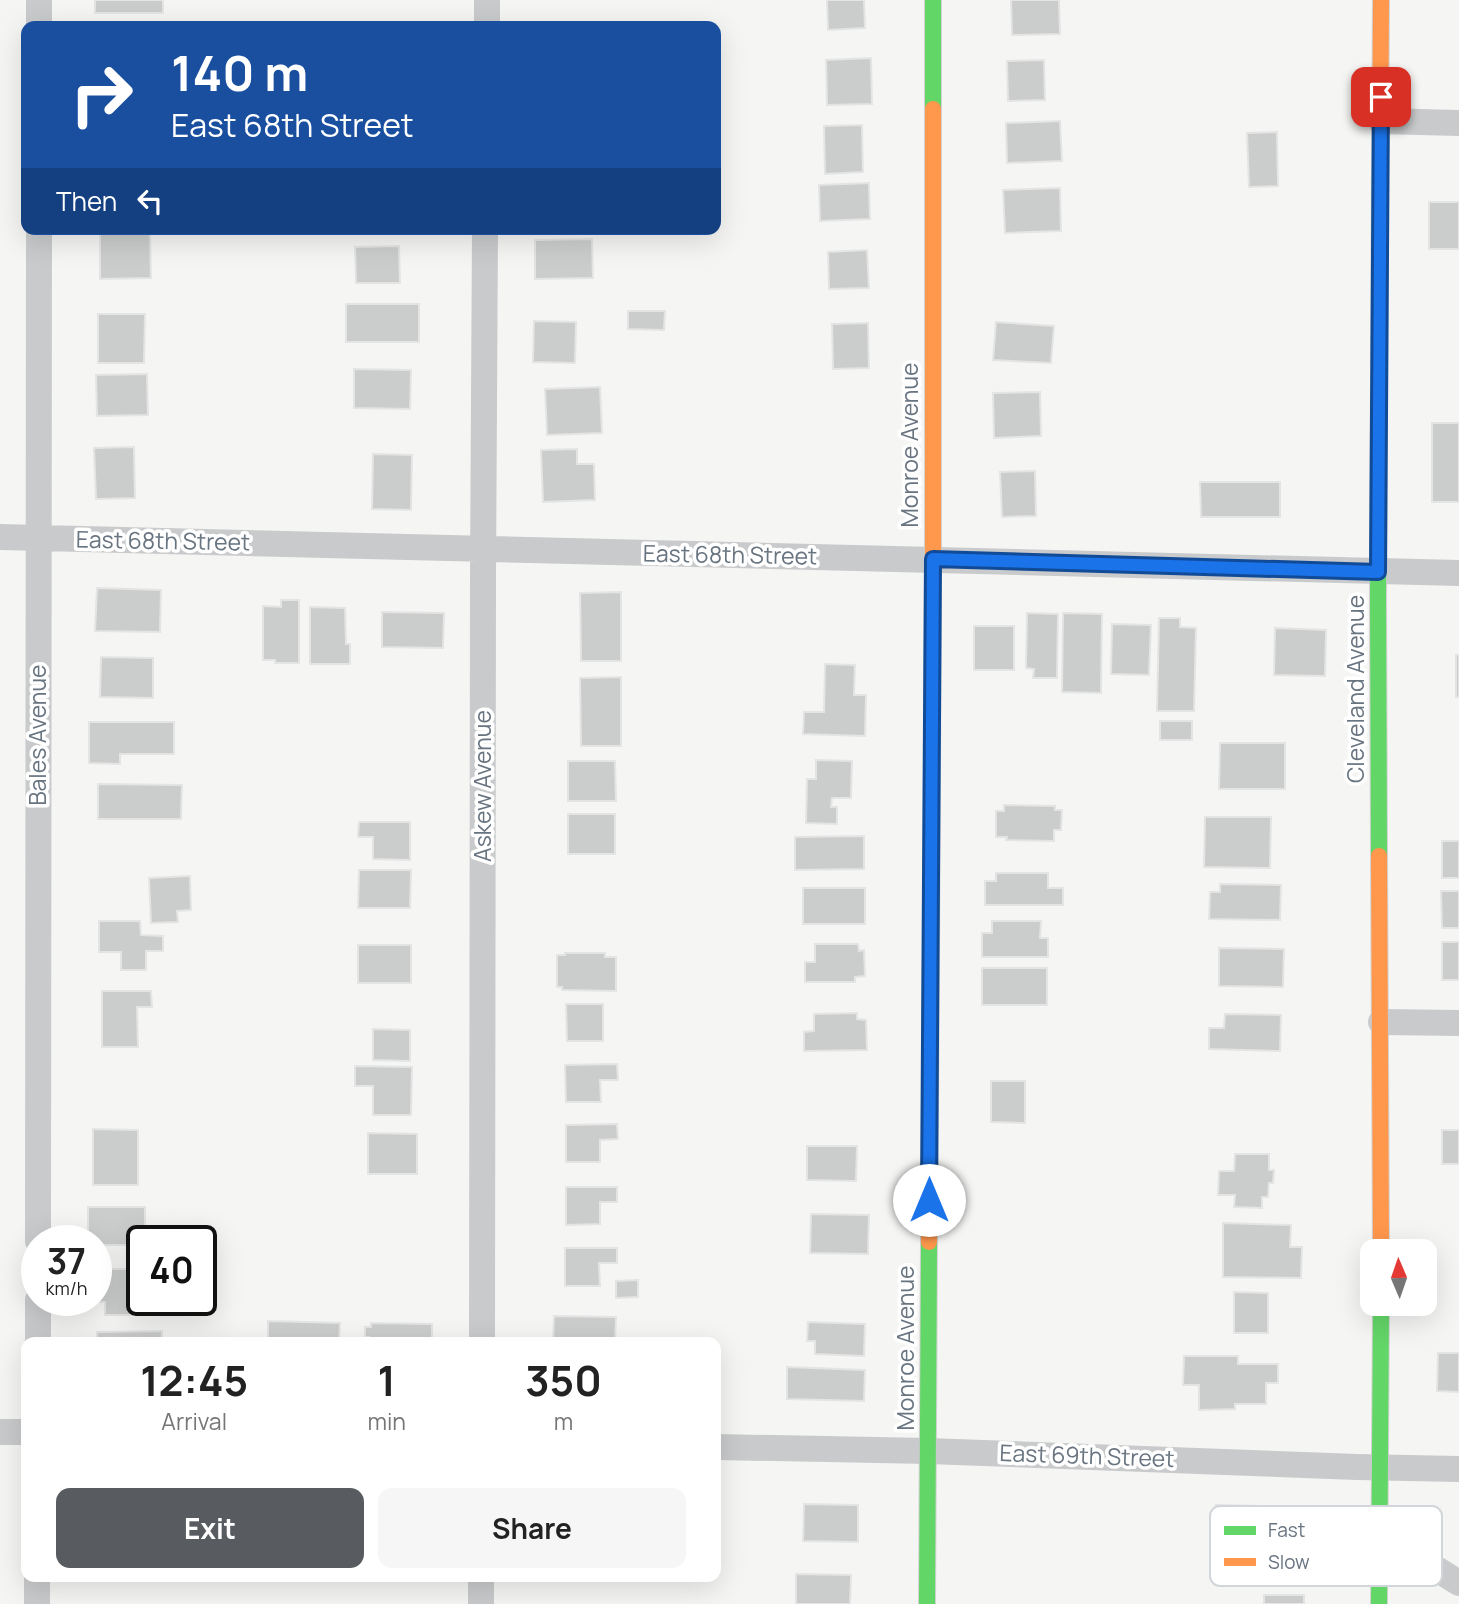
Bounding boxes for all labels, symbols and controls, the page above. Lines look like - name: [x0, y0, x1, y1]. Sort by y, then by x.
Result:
- text: 140 m: [171, 39, 308, 106]
- icon: right: [56, 49, 147, 140]
- pin: [1351, 67, 1411, 127]
- icon: arrive: [1362, 78, 1400, 116]
- text: East 68th Street: [171, 103, 414, 147]
- icon: left: [131, 182, 169, 220]
- text: Then: [56, 183, 117, 219]
- street label: Monroe Avenue: [893, 362, 925, 528]
- street label: East 68th Street: [76, 522, 250, 558]
- street label: East 68th Street: [643, 536, 817, 572]
- street label: Cleveland Avenue: [1339, 595, 1371, 783]
- street label: Bales Avenue: [21, 664, 53, 806]
- street label: Askew Avenue: [466, 710, 498, 862]
- position arrow: [892, 1163, 966, 1237]
- speed limit sign: 40: [126, 1225, 217, 1316]
- text: 37: [47, 1237, 86, 1285]
- north arrow: [1360, 1239, 1437, 1316]
- map controls: [1360, 1239, 1437, 1316]
- street label: Monroe Avenue: [889, 1265, 921, 1431]
- text: km/h: [46, 1276, 87, 1300]
- text: 12:45: [140, 1351, 248, 1409]
- text: 1: [377, 1351, 396, 1409]
- text: 350: [525, 1351, 602, 1409]
- text: Arrival: [161, 1405, 227, 1437]
- text: min: [367, 1405, 406, 1437]
- text: m: [554, 1405, 573, 1437]
- street label: East 69th Street: [999, 1436, 1175, 1474]
- button: Exit: [56, 1488, 364, 1568]
- button: Share: [378, 1488, 686, 1568]
- legend: [1210, 1506, 1442, 1586]
- text: Fast: [1268, 1517, 1305, 1543]
- text: Slow: [1268, 1549, 1310, 1575]

